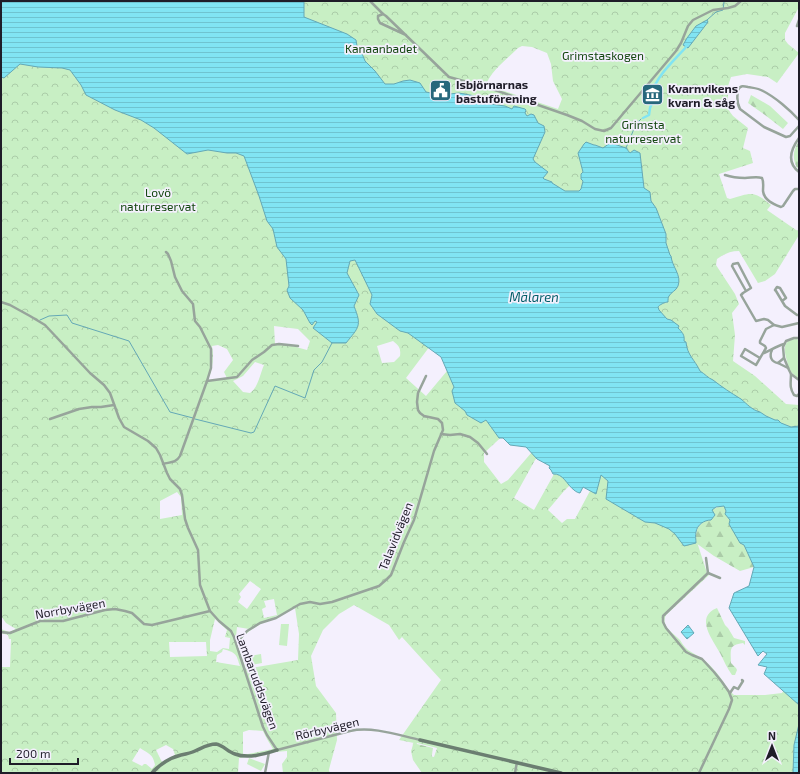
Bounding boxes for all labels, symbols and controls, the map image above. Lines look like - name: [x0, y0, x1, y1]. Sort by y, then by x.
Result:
- park label: Kanaanbadet: [345, 41, 417, 55]
- park label: Grimstaskogen: [562, 48, 644, 62]
- place label: Isbjörnarnas bastuförening: [456, 77, 537, 105]
- public building icon: Isbjörnarnas bastuförening: [427, 78, 453, 104]
- place label: Kvarnvikens kvarn & såg: [668, 81, 738, 109]
- museum icon: Kvarnvikens kvarn & såg: [639, 82, 665, 108]
- park label: Grimsta naturreservat: [605, 117, 681, 145]
- park label: Lovö naturreservat: [120, 185, 196, 213]
- water label: Mälaren: [509, 289, 559, 305]
- street label: Talavidvägen: [375, 500, 415, 572]
- street label: Norrbyvägen: [34, 595, 106, 621]
- street label: Lambaruddsvägen: [234, 631, 282, 731]
- street label: Rörbyvägen: [294, 714, 360, 742]
- north arrow: [752, 726, 792, 766]
- text: N: [768, 729, 776, 742]
- scale bar: [10, 740, 78, 766]
- text: 200 m: [16, 746, 50, 760]

